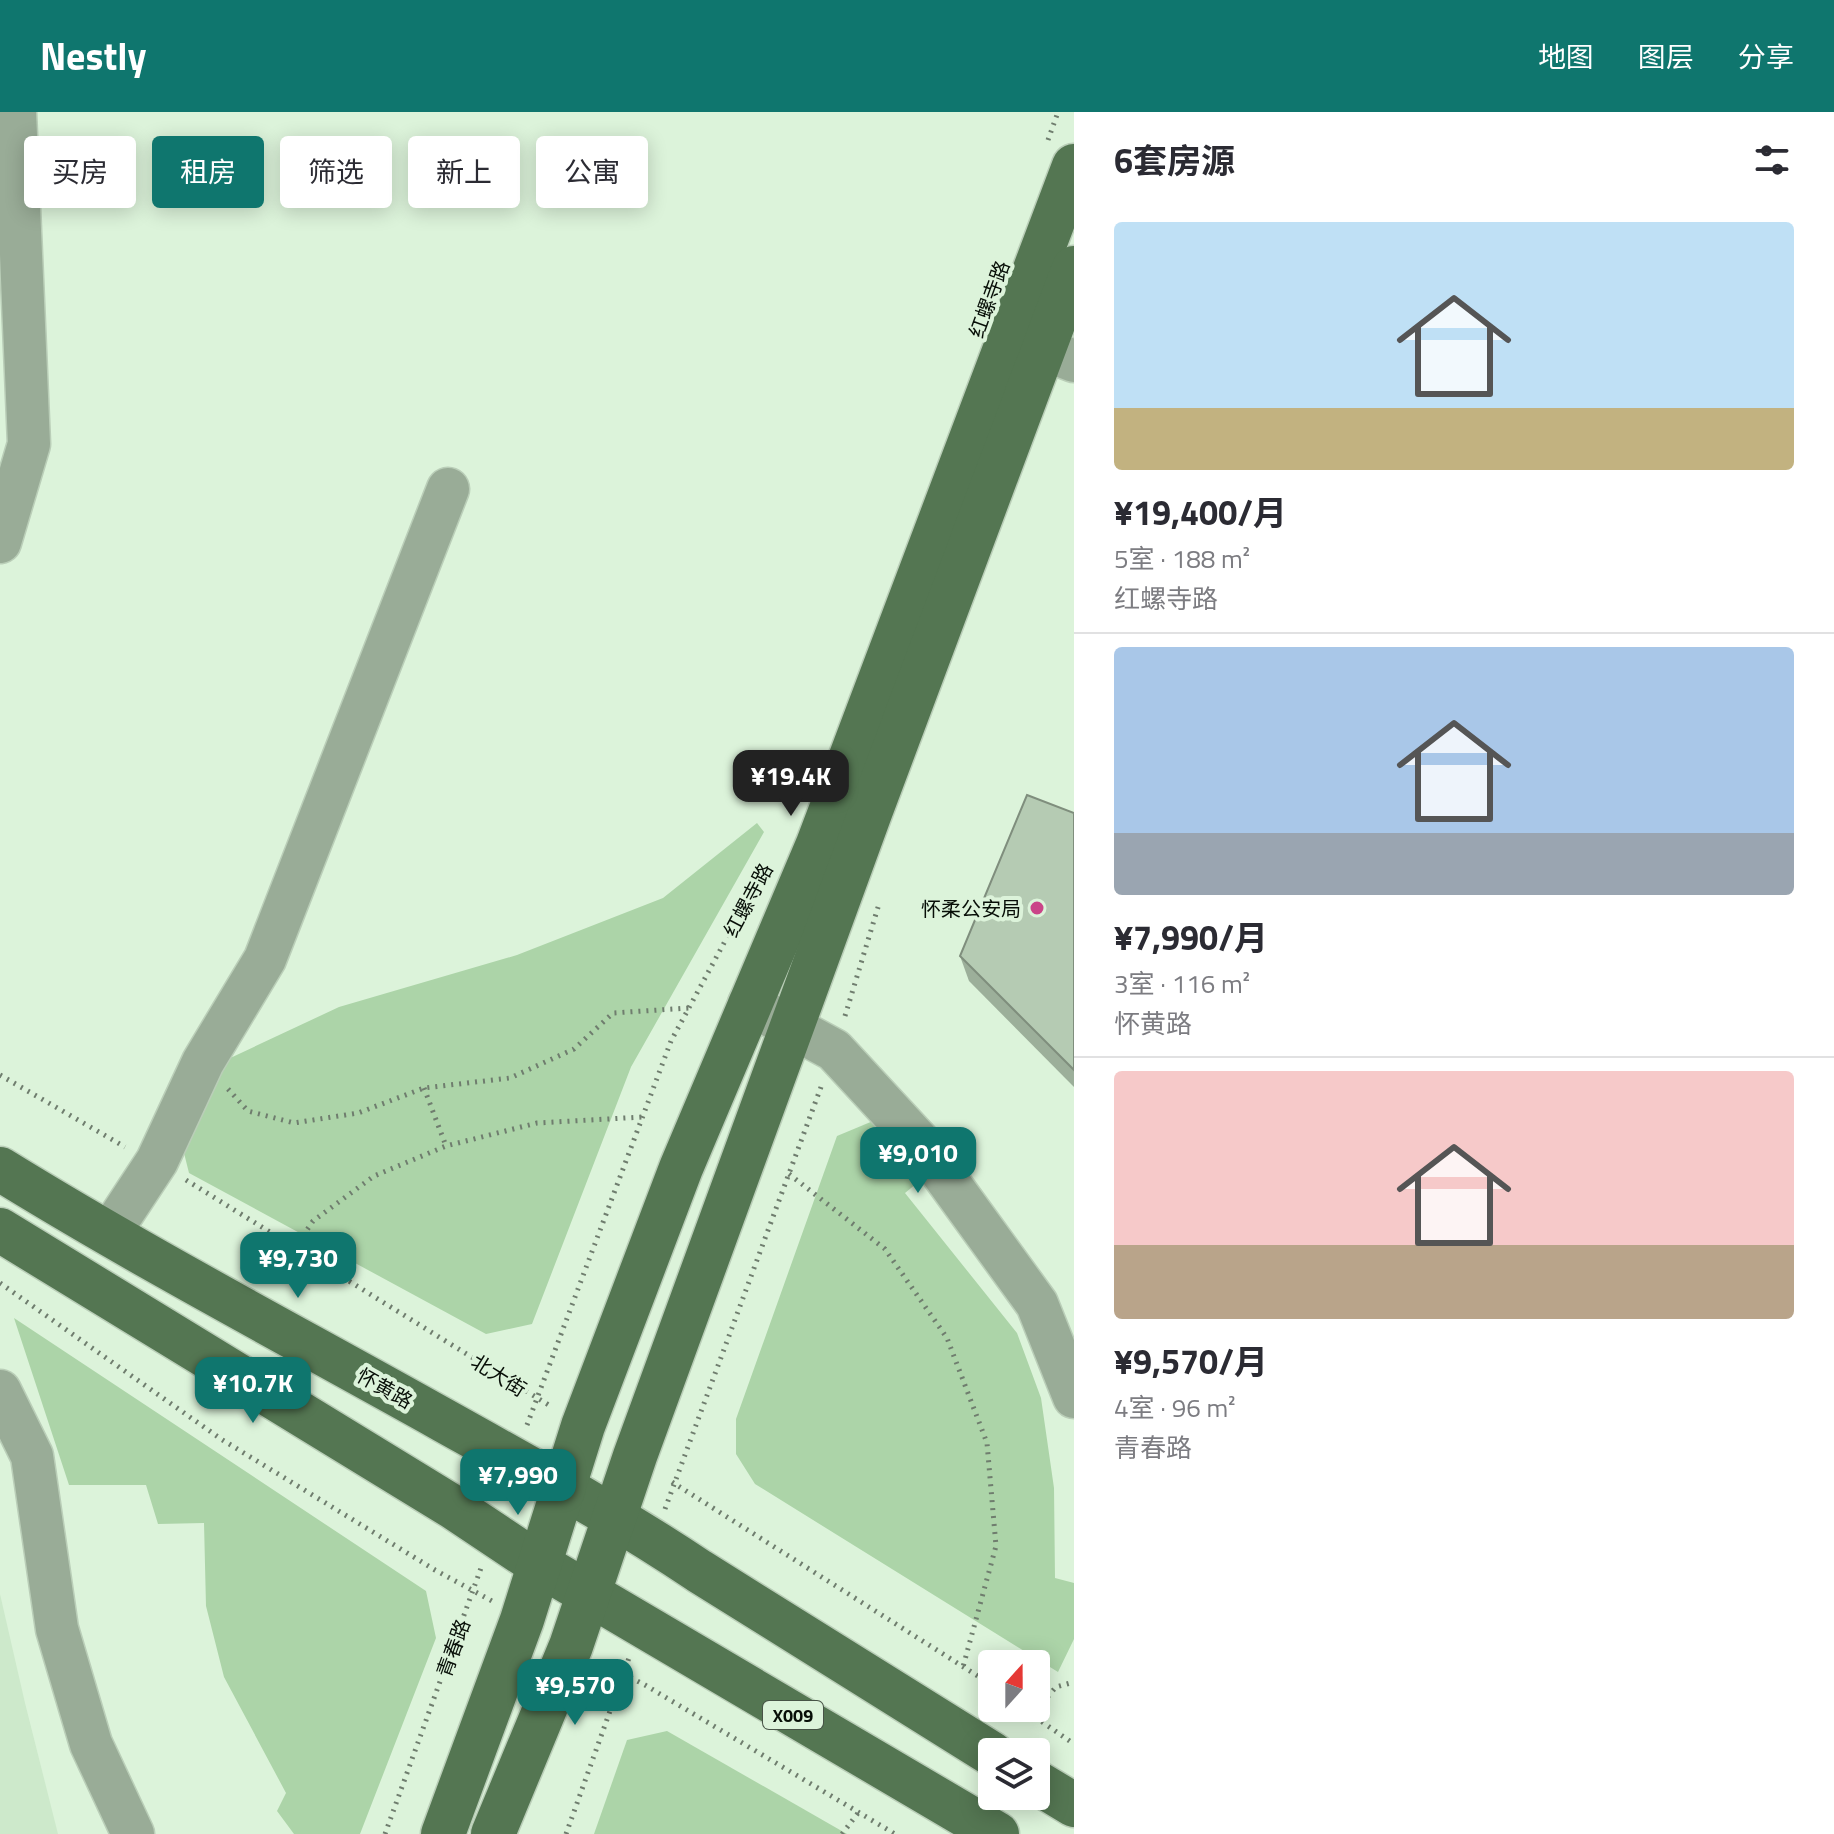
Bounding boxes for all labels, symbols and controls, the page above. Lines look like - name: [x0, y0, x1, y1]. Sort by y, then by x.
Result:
- text: Nestly: [40, 27, 147, 85]
- text: 地图: [1538, 35, 1594, 78]
- text: 图层: [1638, 35, 1694, 78]
- text: 分享: [1738, 35, 1794, 78]
- text: 6套房源: [1114, 134, 1235, 186]
- chip: 买房: [24, 136, 136, 208]
- chip: 租房: [152, 136, 264, 208]
- chip: 筛选: [280, 136, 392, 208]
- chip: 新上: [408, 136, 520, 208]
- chip: 公寓: [536, 136, 648, 208]
- icon: filters: [1750, 138, 1794, 182]
- street label: 红螺寺路: [961, 256, 1017, 342]
- icon: home: [1382, 274, 1526, 418]
- text: ¥19,400/月: [1114, 486, 1287, 538]
- text: 5室 · 188 m²: [1114, 539, 1250, 578]
- text: 红螺寺路: [1114, 579, 1218, 618]
- icon: home: [1382, 699, 1526, 843]
- pin: ¥19.4K: [726, 750, 856, 818]
- text: ¥19.4K: [751, 756, 831, 795]
- street label: 红螺寺路: [716, 857, 780, 943]
- place label: 怀柔公安局: [921, 893, 1021, 924]
- marker: 怀柔公安局: [1028, 899, 1046, 917]
- text: ¥7,990/月: [1114, 911, 1268, 963]
- text: 3室 · 116 m²: [1114, 964, 1250, 1003]
- text: 怀黄路: [1114, 1004, 1192, 1043]
- icon: home: [1382, 1123, 1526, 1267]
- pin: ¥9,010: [853, 1127, 983, 1195]
- text: ¥9,010: [878, 1133, 958, 1172]
- pin: ¥9,730: [233, 1232, 363, 1300]
- text: ¥9,730: [258, 1238, 338, 1277]
- text: ¥9,570/月: [1114, 1335, 1268, 1387]
- street label: 北大街: [465, 1346, 533, 1404]
- pin: ¥10.7K: [188, 1357, 318, 1425]
- street label: 怀黄路: [351, 1360, 419, 1416]
- text: ¥10.7K: [213, 1363, 293, 1402]
- text: 4室 · 96 m²: [1114, 1388, 1236, 1427]
- text: 青春路: [1114, 1428, 1192, 1467]
- pin: ¥7,990: [453, 1449, 583, 1517]
- text: ¥7,990: [478, 1455, 558, 1494]
- street label: 青春路: [428, 1615, 478, 1681]
- north arrow: [978, 1650, 1050, 1722]
- map controls: [978, 1650, 1050, 1810]
- pin: ¥9,570: [510, 1659, 640, 1727]
- text: ¥9,570: [535, 1665, 615, 1704]
- road number: X009: [763, 1701, 823, 1729]
- button: layers: [978, 1738, 1050, 1810]

